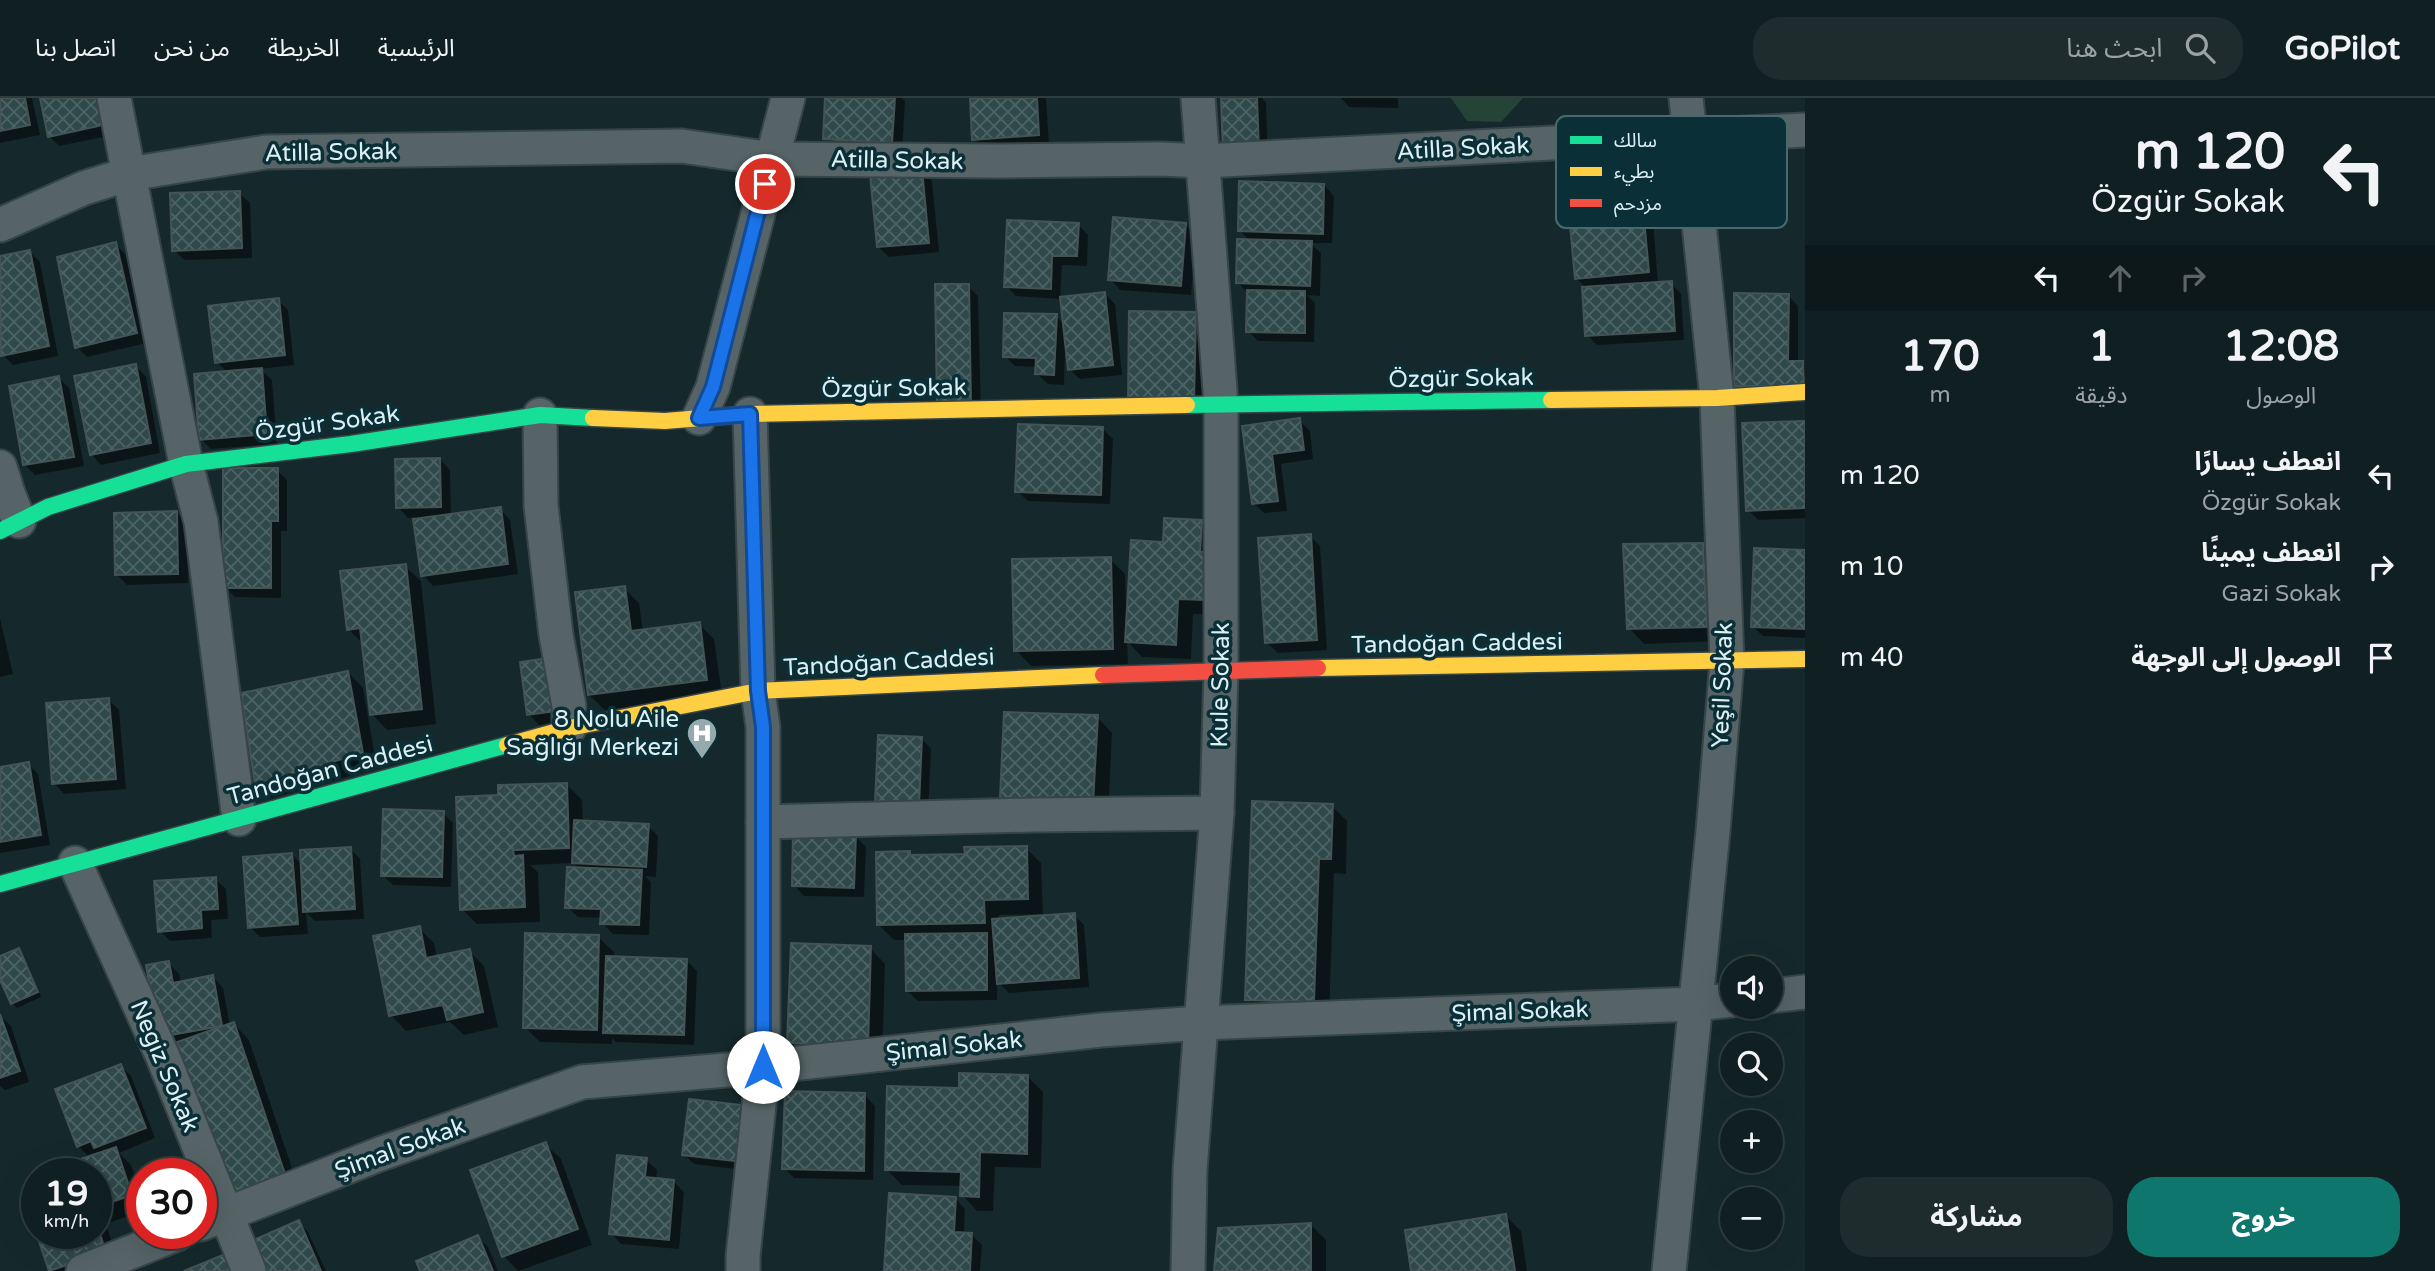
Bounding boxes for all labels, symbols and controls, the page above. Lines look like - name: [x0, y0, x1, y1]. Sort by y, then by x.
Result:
- search box: [1753, 17, 2243, 80]
- icon: search: [2181, 29, 2219, 67]
- text: GoPilot: [2285, 29, 2400, 68]
- text: ابحث هنا: [2066, 33, 2163, 64]
- text: اتصل بنا: [35, 34, 116, 63]
- text: من نحن: [154, 34, 230, 63]
- text: الخريطة: [268, 34, 340, 63]
- text: الرئيسية: [378, 34, 455, 63]
- legend: [1556, 116, 1787, 228]
- text: 120 m: [2135, 123, 2285, 182]
- icon: left: [2309, 126, 2400, 217]
- text: سالك: [1614, 130, 1657, 152]
- street label: Atilla Sokak: [1396, 131, 1530, 166]
- street label: Atilla Sokak: [264, 137, 398, 168]
- street label: Atilla Sokak: [830, 145, 964, 176]
- pin: [735, 154, 795, 214]
- text: بطيء: [1614, 161, 1654, 186]
- icon: arrive: [746, 165, 784, 203]
- text: Özgür Sokak: [2091, 183, 2285, 221]
- text: مزدحم: [1614, 193, 1662, 218]
- icon: left: [2028, 259, 2066, 297]
- icon: ahead: [2101, 259, 2139, 297]
- icon: right: [2174, 259, 2212, 297]
- text: 1: [2088, 321, 2115, 372]
- text: 12:08: [2223, 321, 2340, 372]
- text: 170: [1901, 331, 1980, 382]
- street label: Özgür Sokak: [1388, 363, 1534, 394]
- street label: Özgür Sokak: [821, 373, 967, 404]
- text: m: [1930, 381, 1951, 409]
- text: دقيقة: [2075, 382, 2128, 410]
- text: الوصول: [2246, 382, 2316, 410]
- street label: Özgür Sokak: [253, 399, 401, 448]
- text: انعطف يسارًا: [2195, 446, 2341, 477]
- icon: left: [2362, 457, 2400, 495]
- text: 120 m: [1840, 460, 1920, 491]
- text: Özgür Sokak: [2202, 489, 2341, 517]
- text: انعطف يمينًا: [2201, 537, 2341, 568]
- icon: right: [2362, 548, 2400, 586]
- text: 10 m: [1840, 551, 1903, 582]
- text: Gazi Sokak: [2222, 580, 2341, 608]
- street label: Kule Sokak: [1205, 622, 1236, 748]
- street label: Yeşil Sokak: [1706, 622, 1739, 748]
- street label: Tandoğan Caddesi: [1351, 627, 1563, 660]
- icon: arrive: [2362, 639, 2400, 677]
- street label: Tandoğan Caddesi: [783, 642, 995, 683]
- text: 40 m: [1840, 642, 1903, 673]
- text: الوصول إلى الوجهة: [2131, 642, 2341, 673]
- place label: 8 Nolu Aile Sağlığı Merkezi: [506, 705, 679, 762]
- hospital icon: 8 Nolu Aile Sağlığı Merkezi: [685, 716, 719, 760]
- street label: Tandoğan Caddesi: [224, 729, 436, 812]
- map controls: [1720, 956, 1783, 1250]
- button: sound: [1720, 956, 1783, 1019]
- street label: Şimal Sokak: [1451, 995, 1589, 1028]
- street label: Negiz Sokak: [124, 996, 205, 1137]
- street label: Şimal Sokak: [884, 1025, 1024, 1068]
- position arrow: [726, 1030, 800, 1104]
- button: search: [1720, 1033, 1783, 1096]
- button: +: [1720, 1110, 1783, 1173]
- street label: Şimal Sokak: [331, 1111, 470, 1186]
- speed limit sign: 30: [126, 1158, 217, 1249]
- text: 19: [45, 1173, 88, 1215]
- button: مشاركة: [1840, 1177, 2113, 1257]
- button: خروج: [2127, 1177, 2400, 1257]
- button: −: [1720, 1187, 1783, 1250]
- text: km/h: [44, 1210, 89, 1232]

